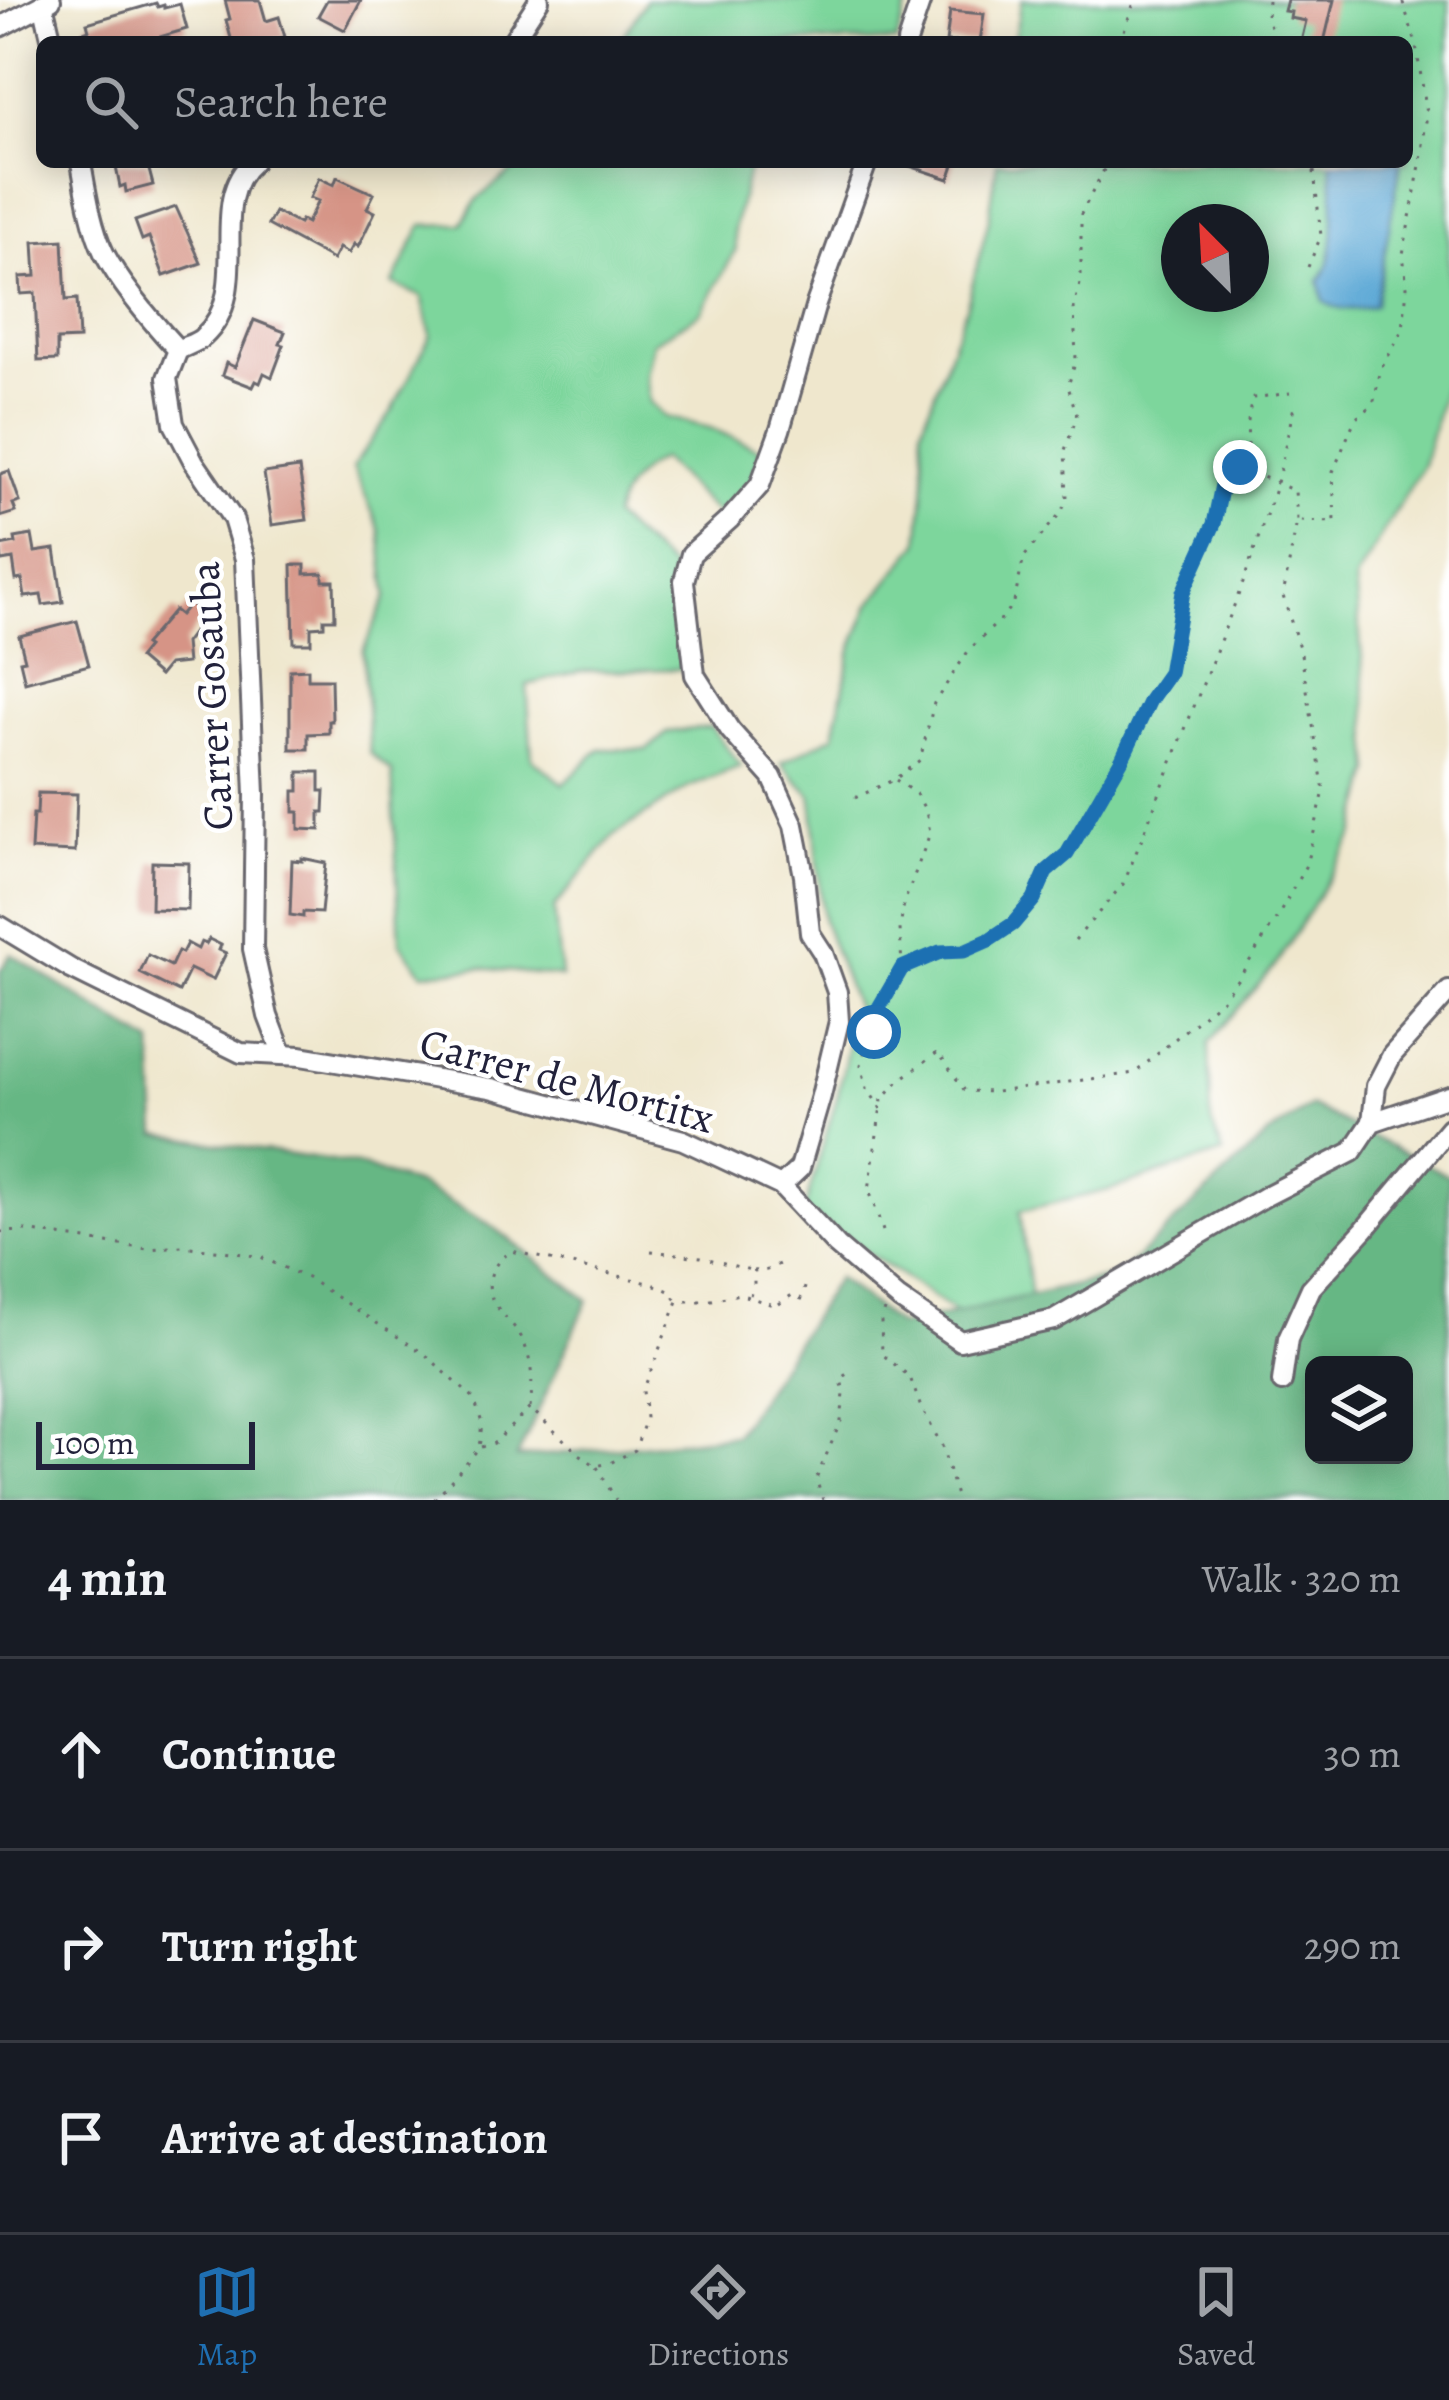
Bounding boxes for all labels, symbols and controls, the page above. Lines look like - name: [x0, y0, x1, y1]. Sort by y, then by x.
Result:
- search box: [36, 36, 1413, 168]
- icon: search: [78, 69, 144, 135]
- text: Search here: [174, 71, 388, 133]
- north arrow: [1161, 204, 1269, 312]
- route end: [1213, 440, 1267, 494]
- street label: Carrer Gosauba: [175, 560, 247, 832]
- route start: [847, 1005, 901, 1059]
- street label: Carrer de Mortitx: [414, 1013, 720, 1147]
- map controls: [1305, 1356, 1413, 1464]
- button: layers: [1305, 1356, 1413, 1464]
- scale bar: [36, 1416, 255, 1469]
- text: 100 m: [54, 1420, 134, 1465]
- text: 4 min: [48, 1543, 167, 1613]
- text: Walk · 320 m: [1202, 1552, 1401, 1605]
- icon: ahead: [48, 1721, 114, 1787]
- text: Continue: [162, 1723, 336, 1785]
- text: 30 m: [1324, 1727, 1401, 1780]
- icon: right: [48, 1913, 114, 1979]
- text: Turn right: [162, 1915, 357, 1977]
- text: 290 m: [1304, 1919, 1401, 1972]
- icon: arrive: [48, 2105, 114, 2171]
- text: Arrive at destination: [162, 2107, 548, 2169]
- tab: Map: [194, 2259, 260, 2376]
- tab: Directions: [648, 2259, 789, 2376]
- tab: Saved: [1177, 2259, 1255, 2376]

